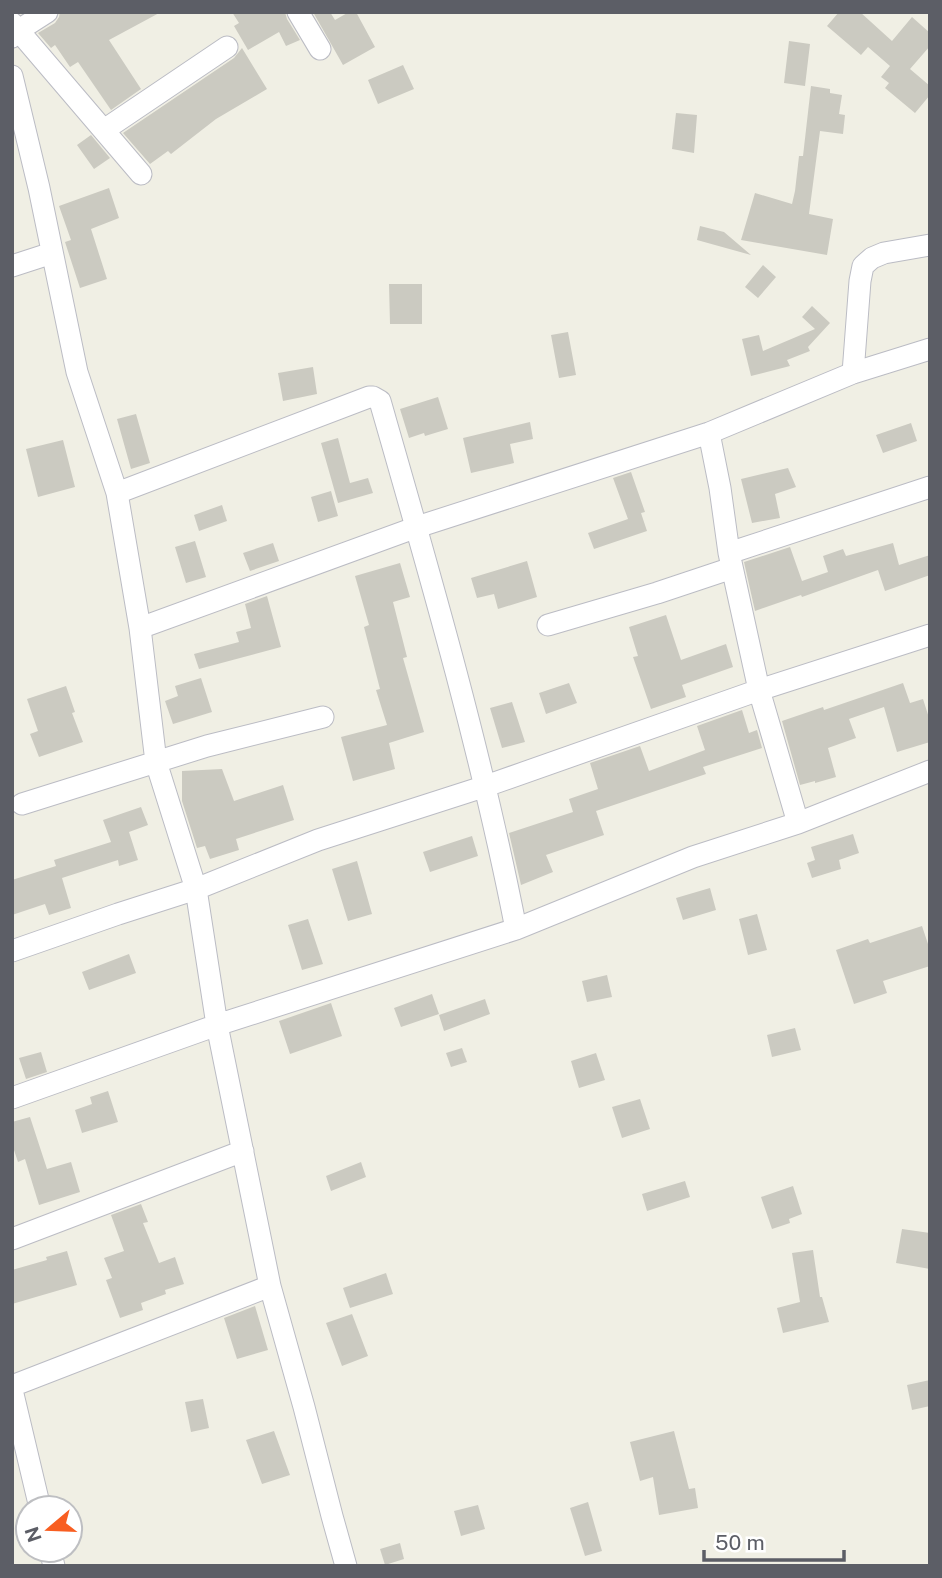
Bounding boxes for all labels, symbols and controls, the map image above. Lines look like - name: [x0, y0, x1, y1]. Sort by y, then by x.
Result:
- north arrow: [14, 1494, 84, 1564]
- scale bar: [704, 1518, 844, 1562]
- text: N: [20, 1524, 46, 1545]
- text: 50 m: [715, 1530, 765, 1555]

